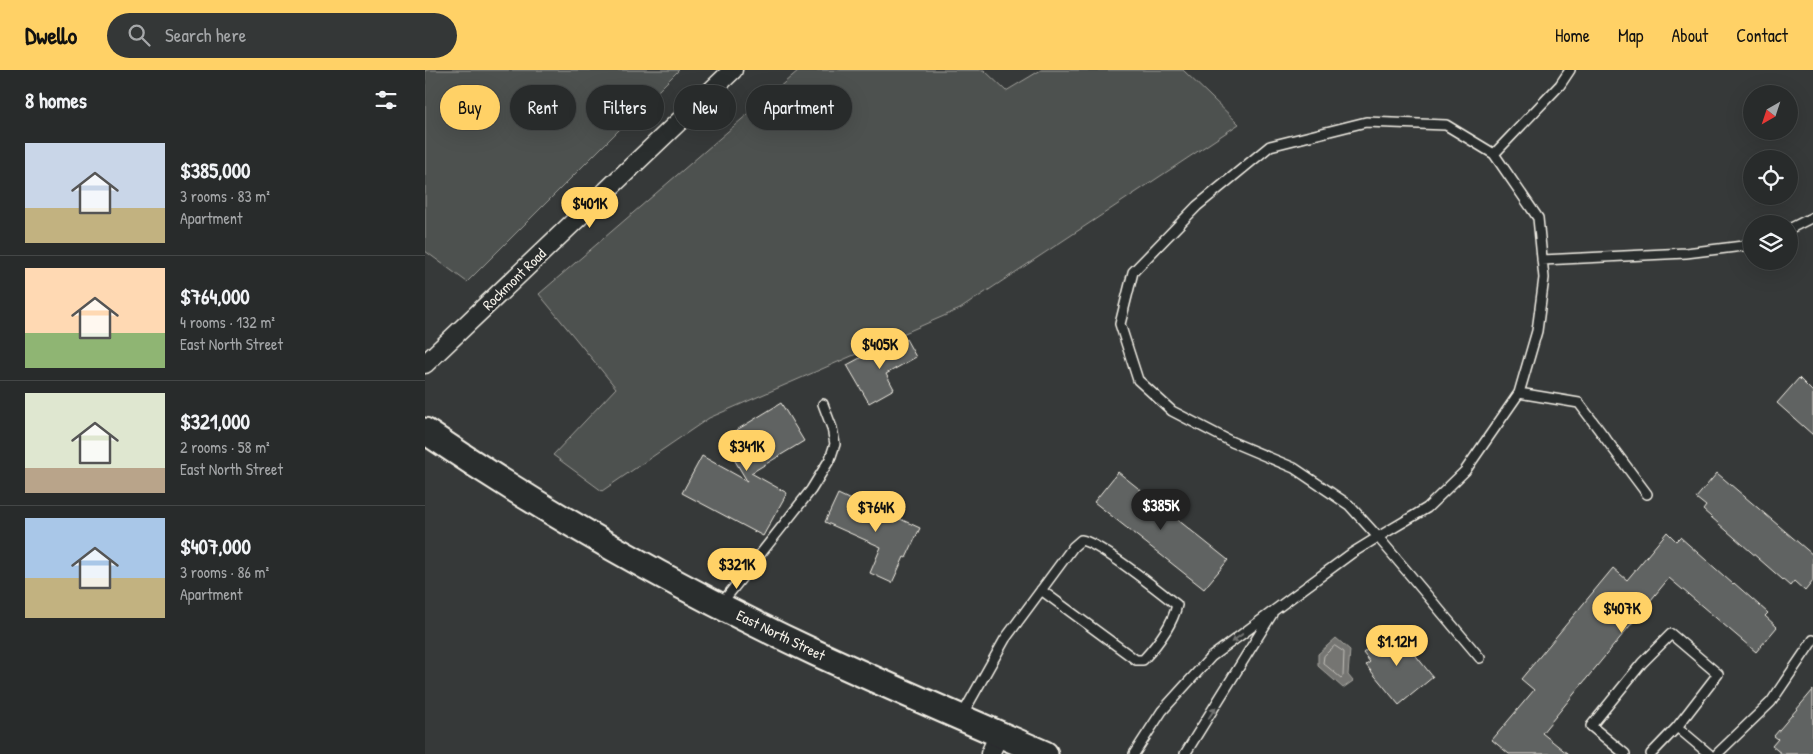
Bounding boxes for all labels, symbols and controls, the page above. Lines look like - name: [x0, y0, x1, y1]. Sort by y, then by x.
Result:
- search box: [107, 13, 457, 58]
- text: Dwello: [25, 19, 77, 51]
- icon: search: [125, 21, 153, 49]
- text: Search here: [165, 22, 246, 48]
- text: Home: [1555, 23, 1590, 48]
- text: Map: [1618, 23, 1643, 48]
- text: About: [1671, 23, 1708, 48]
- text: Contact: [1736, 23, 1788, 48]
- chip: Buy: [440, 85, 500, 130]
- chip: Rent: [510, 85, 576, 130]
- chip: Filters: [586, 85, 664, 130]
- chip: New: [674, 85, 736, 130]
- chip: Apartment: [746, 85, 852, 130]
- north arrow: [1743, 85, 1797, 140]
- map controls: [1743, 85, 1798, 270]
- text: 8 homes: [25, 86, 87, 115]
- icon: filters: [372, 86, 400, 114]
- button: locate: [1743, 150, 1798, 205]
- text: $385,000: [180, 156, 251, 185]
- icon: home: [65, 163, 125, 223]
- text: 3 rooms · 83 m²: [180, 185, 270, 207]
- pin: $401K: [555, 186, 625, 229]
- text: $401K: [572, 192, 608, 214]
- text: Apartment: [180, 207, 243, 229]
- button: layers: [1743, 215, 1798, 270]
- street label: Rockmont Road: [478, 243, 551, 315]
- text: $764,000: [180, 282, 250, 311]
- icon: home: [65, 288, 125, 348]
- text: 4 rooms · 132 m²: [180, 311, 275, 333]
- pin: $405K: [845, 328, 915, 370]
- text: East North Street: [180, 333, 283, 355]
- text: $405K: [862, 333, 898, 355]
- text: $321,000: [180, 407, 250, 436]
- icon: home: [65, 413, 125, 473]
- pin: $341K: [712, 430, 782, 472]
- text: $341K: [729, 435, 765, 457]
- text: 2 rooms · 58 m²: [180, 436, 270, 458]
- text: East North Street: [180, 458, 283, 480]
- pin: $385K: [1126, 488, 1196, 531]
- pin: $764K: [841, 490, 911, 533]
- text: $385K: [1142, 494, 1180, 516]
- text: $764K: [858, 496, 894, 518]
- text: $407,000: [180, 532, 251, 561]
- icon: home: [65, 538, 125, 598]
- pin: $321K: [702, 548, 772, 590]
- text: $321K: [719, 553, 755, 575]
- text: 3 rooms · 86 m²: [180, 561, 269, 583]
- text: Apartment: [180, 583, 243, 605]
- pin: $407K: [1587, 592, 1657, 634]
- text: $407K: [1603, 597, 1641, 619]
- street label: East North Street: [733, 604, 830, 666]
- pin: $1.12M: [1356, 624, 1438, 667]
- text: $1.12M: [1377, 630, 1417, 652]
- one-way arrow: [1230, 633, 1244, 643]
- one-way arrow: [1207, 707, 1216, 720]

